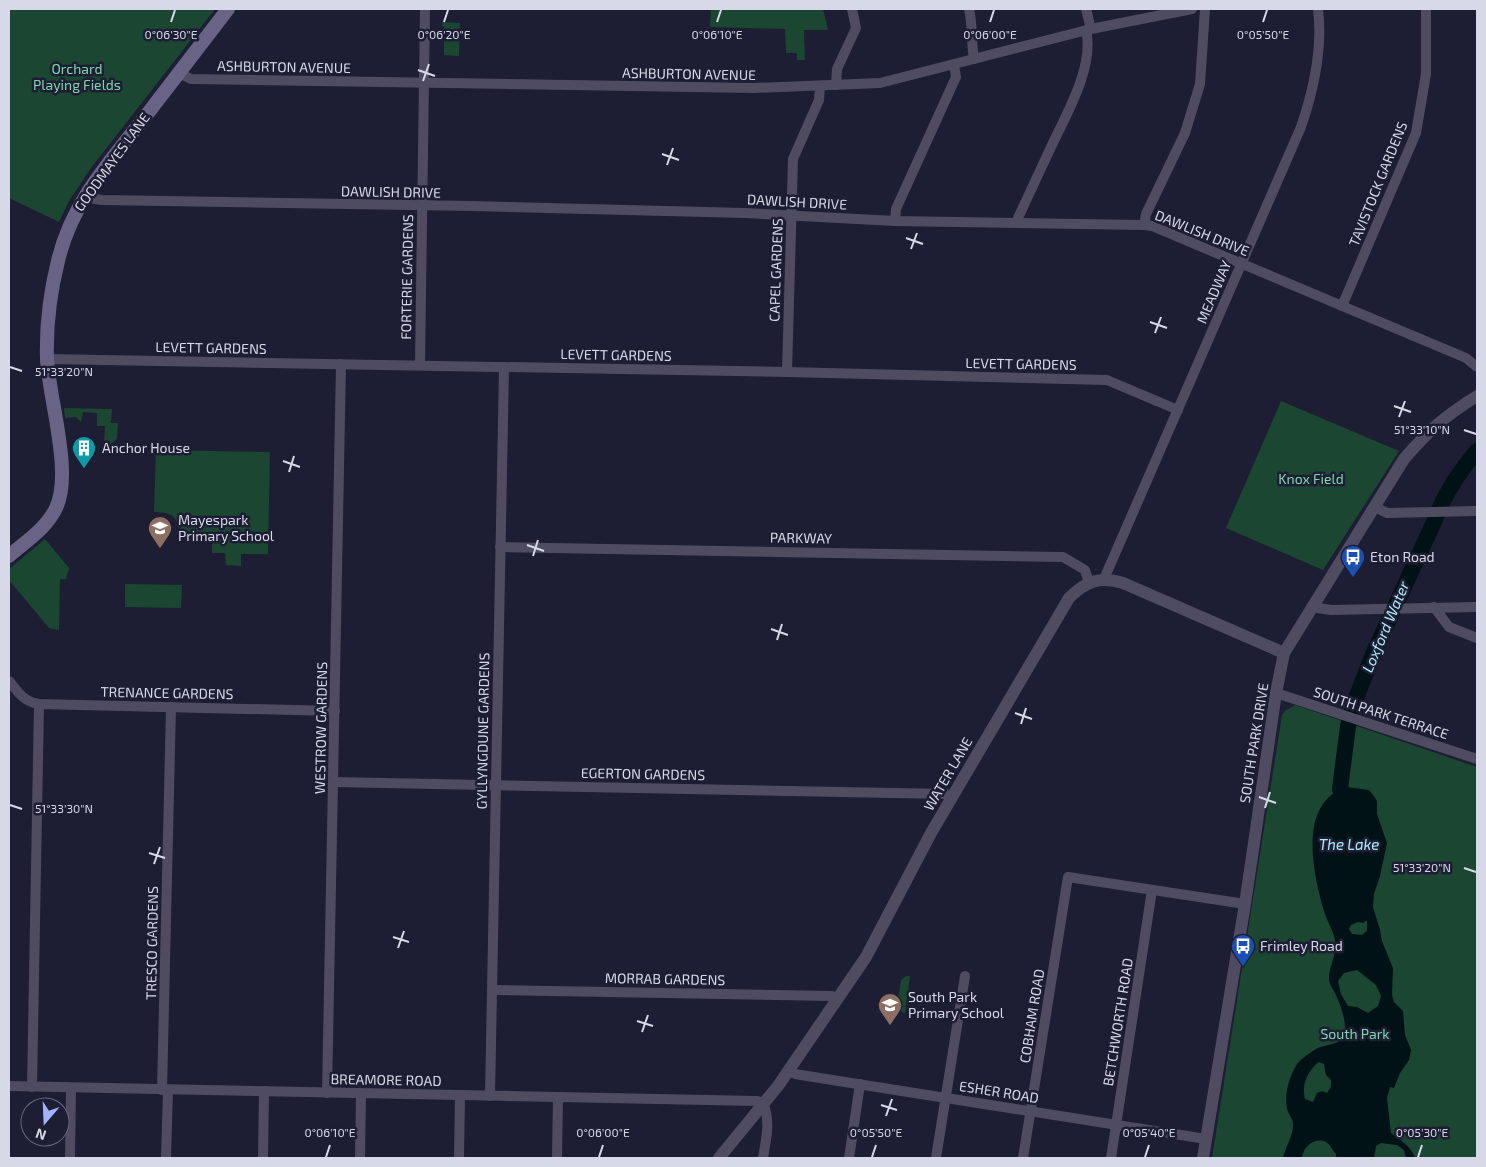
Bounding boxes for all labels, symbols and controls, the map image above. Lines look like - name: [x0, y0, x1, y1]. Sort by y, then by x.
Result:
- text: 0°06'30"E: [144, 27, 198, 41]
- text: 0°06'20"E: [417, 27, 471, 41]
- text: 0°06'10"E: [691, 27, 743, 41]
- text: 0°06'00"E: [963, 27, 1017, 41]
- text: 0°05'50"E: [1237, 27, 1289, 41]
- street label: ASHBURTON AVENUE: [217, 57, 351, 76]
- park label: Orchard Playing Fields: [33, 60, 121, 93]
- street label: ASHBURTON AVENUE: [622, 64, 756, 83]
- street label: GOODMAYES LANE: [70, 109, 153, 214]
- street label: TAVISTOCK GARDENS: [1345, 119, 1410, 249]
- street label: DAWLISH DRIVE: [341, 182, 441, 201]
- street label: DAWLISH DRIVE: [747, 190, 848, 213]
- street label: DAWLISH DRIVE: [1153, 206, 1252, 259]
- street label: FORTERIE GARDENS: [397, 214, 416, 340]
- street label: CAPEL GARDENS: [765, 218, 786, 322]
- street label: MEADWAY: [1193, 258, 1234, 326]
- street label: LEVETT GARDENS: [155, 338, 267, 357]
- street label: LEVETT GARDENS: [560, 345, 672, 364]
- street label: LEVETT GARDENS: [965, 354, 1077, 373]
- text: 51°33'20"N: [35, 364, 93, 378]
- text: 51°33'10"N: [1394, 422, 1450, 436]
- building icon: Anchor House: [71, 435, 97, 469]
- place label: Anchor House: [102, 439, 190, 456]
- park label: Knox Field: [1278, 470, 1344, 487]
- place label: Mayespark Primary School: [178, 511, 275, 544]
- school or university icon: Mayespark Primary School: [147, 515, 173, 549]
- street label: PARKWAY: [770, 528, 832, 547]
- bus stop icon: Eton Road: [1340, 544, 1366, 578]
- place label: Eton Road: [1370, 548, 1435, 565]
- water label: Loxford Water: [1358, 577, 1413, 675]
- street label: GYLLYNGDUNE GARDENS: [473, 652, 492, 810]
- street label: WESTROW GARDENS: [311, 662, 330, 794]
- street label: SOUTH PARK DRIVE: [1236, 681, 1271, 804]
- street label: TRENANCE GARDENS: [100, 683, 234, 702]
- street label: SOUTH PARK TERRACE: [1312, 683, 1451, 742]
- street label: WATER LANE: [920, 734, 976, 814]
- street label: EGERTON GARDENS: [581, 764, 705, 783]
- text: 51°33'30"N: [35, 801, 93, 815]
- water label: The Lake: [1319, 835, 1379, 853]
- text: 51°33'20"N: [1393, 860, 1451, 874]
- street label: TRESCO GARDENS: [142, 886, 161, 1000]
- bus stop icon: Frimley Road: [1230, 933, 1256, 967]
- place label: Frimley Road: [1260, 937, 1343, 954]
- street label: BETCHWORTH ROAD: [1099, 957, 1136, 1087]
- street label: COBHAM ROAD: [1016, 968, 1047, 1064]
- street label: MORRAB GARDENS: [605, 969, 726, 988]
- place label: South Park Primary School: [908, 988, 1005, 1021]
- school or university icon: South Park Primary School: [877, 992, 903, 1026]
- park label: South Park: [1320, 1025, 1390, 1042]
- street label: BREAMORE ROAD: [330, 1070, 442, 1089]
- street label: ESHER ROAD: [958, 1077, 1040, 1106]
- north arrow: [20, 1097, 70, 1147]
- text: N: [33, 1125, 48, 1144]
- text: 0°06'10"E: [304, 1125, 356, 1139]
- text: 0°06'00"E: [576, 1125, 630, 1139]
- text: 0°05'50"E: [850, 1125, 902, 1139]
- text: 0°05'40"E: [1122, 1125, 1176, 1139]
- text: 0°05'30"E: [1396, 1125, 1449, 1139]

